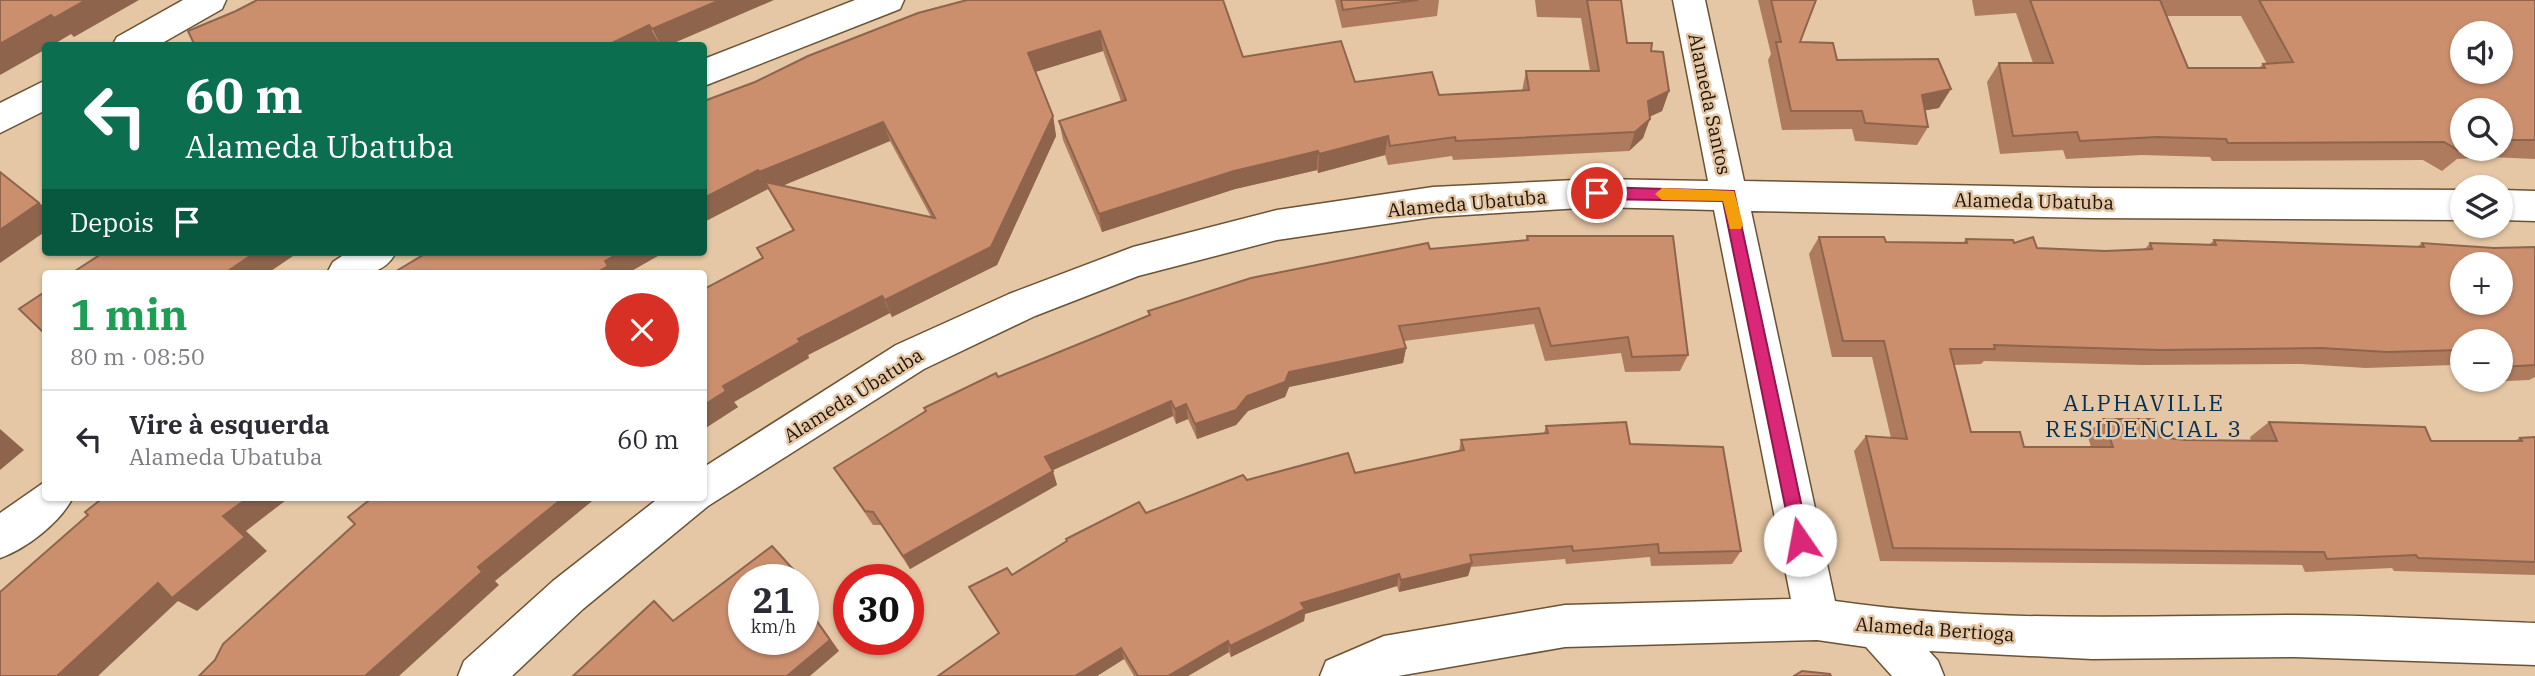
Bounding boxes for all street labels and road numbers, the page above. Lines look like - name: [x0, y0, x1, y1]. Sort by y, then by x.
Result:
- street label: Alameda Santos: [1683, 31, 1737, 177]
- street label: Alameda Ubatuba: [1386, 184, 1548, 222]
- street label: Alameda Ubatuba: [1954, 188, 2114, 214]
- street label: Alameda Ubatuba: [779, 342, 927, 448]
- street label: Alameda Bertioga: [1855, 611, 2015, 647]

